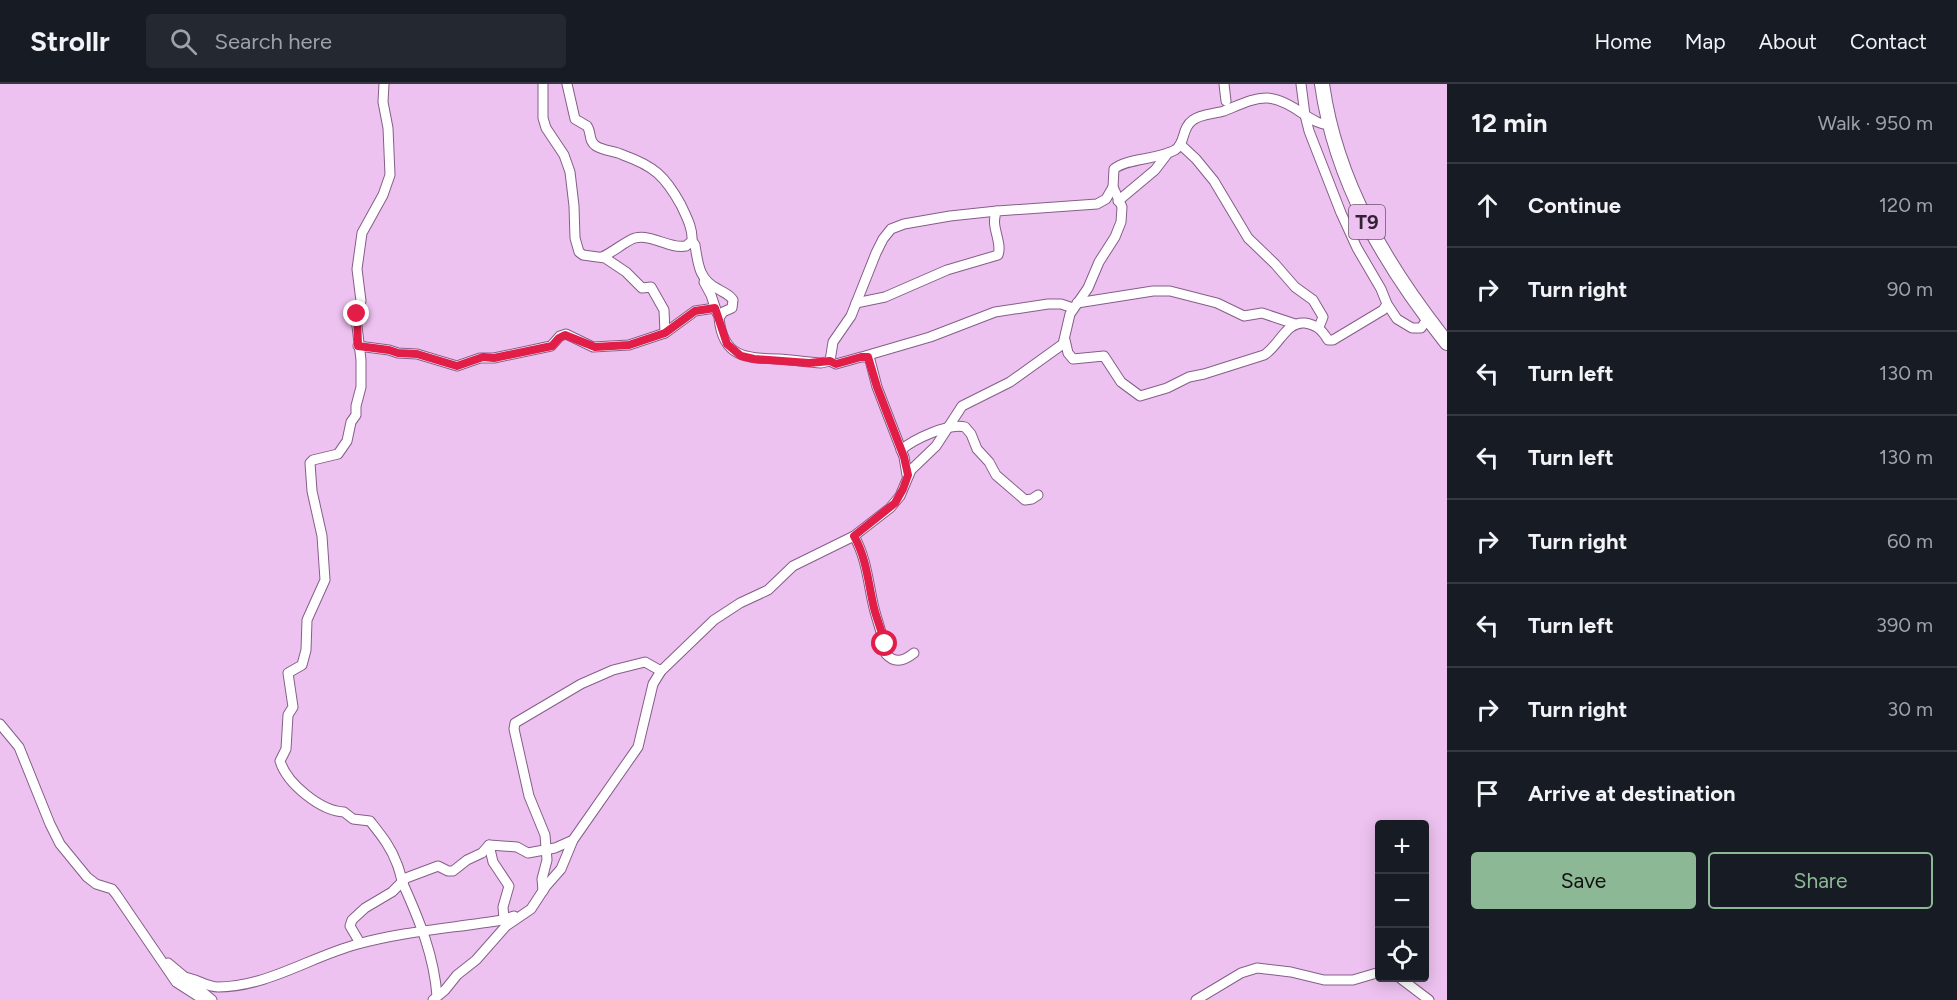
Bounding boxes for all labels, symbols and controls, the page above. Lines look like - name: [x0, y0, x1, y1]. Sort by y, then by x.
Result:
- search box: [146, 14, 566, 68]
- text: Strollr: [30, 24, 110, 58]
- icon: search: [167, 25, 200, 58]
- text: Search here: [215, 28, 332, 55]
- text: Home: [1595, 29, 1652, 54]
- text: Map: [1685, 29, 1726, 54]
- text: About: [1759, 29, 1817, 54]
- text: Contact: [1850, 29, 1927, 54]
- text: 12 min: [1471, 107, 1547, 139]
- text: Walk · 950 m: [1818, 111, 1933, 135]
- icon: ahead: [1471, 189, 1504, 222]
- text: Continue: [1528, 192, 1621, 219]
- text: 120 m: [1879, 193, 1933, 217]
- road number: T9: [1349, 205, 1385, 239]
- icon: right: [1471, 273, 1504, 306]
- text: Turn right: [1528, 276, 1627, 303]
- text: 90 m: [1887, 277, 1933, 301]
- route end: [343, 300, 369, 326]
- icon: left: [1471, 357, 1504, 390]
- text: Turn left: [1528, 360, 1614, 387]
- text: 130 m: [1879, 361, 1933, 385]
- icon: left: [1471, 441, 1504, 474]
- text: Turn left: [1528, 444, 1614, 471]
- text: 130 m: [1879, 445, 1933, 469]
- icon: right: [1471, 525, 1504, 558]
- text: Turn right: [1528, 528, 1627, 555]
- text: 60 m: [1887, 529, 1933, 553]
- icon: left: [1471, 609, 1504, 642]
- text: Turn left: [1528, 612, 1614, 639]
- text: 390 m: [1876, 613, 1933, 637]
- route start: [871, 630, 897, 656]
- icon: right: [1471, 693, 1504, 726]
- text: Turn right: [1528, 696, 1627, 723]
- text: 30 m: [1887, 697, 1933, 721]
- icon: arrive: [1471, 777, 1504, 810]
- text: Arrive at destination: [1528, 780, 1736, 807]
- map controls: [1375, 820, 1429, 982]
- button: +: [1375, 820, 1429, 874]
- button: Save: [1471, 852, 1696, 909]
- button: Share: [1708, 852, 1933, 909]
- button: −: [1375, 874, 1429, 928]
- button: locate: [1375, 928, 1429, 982]

